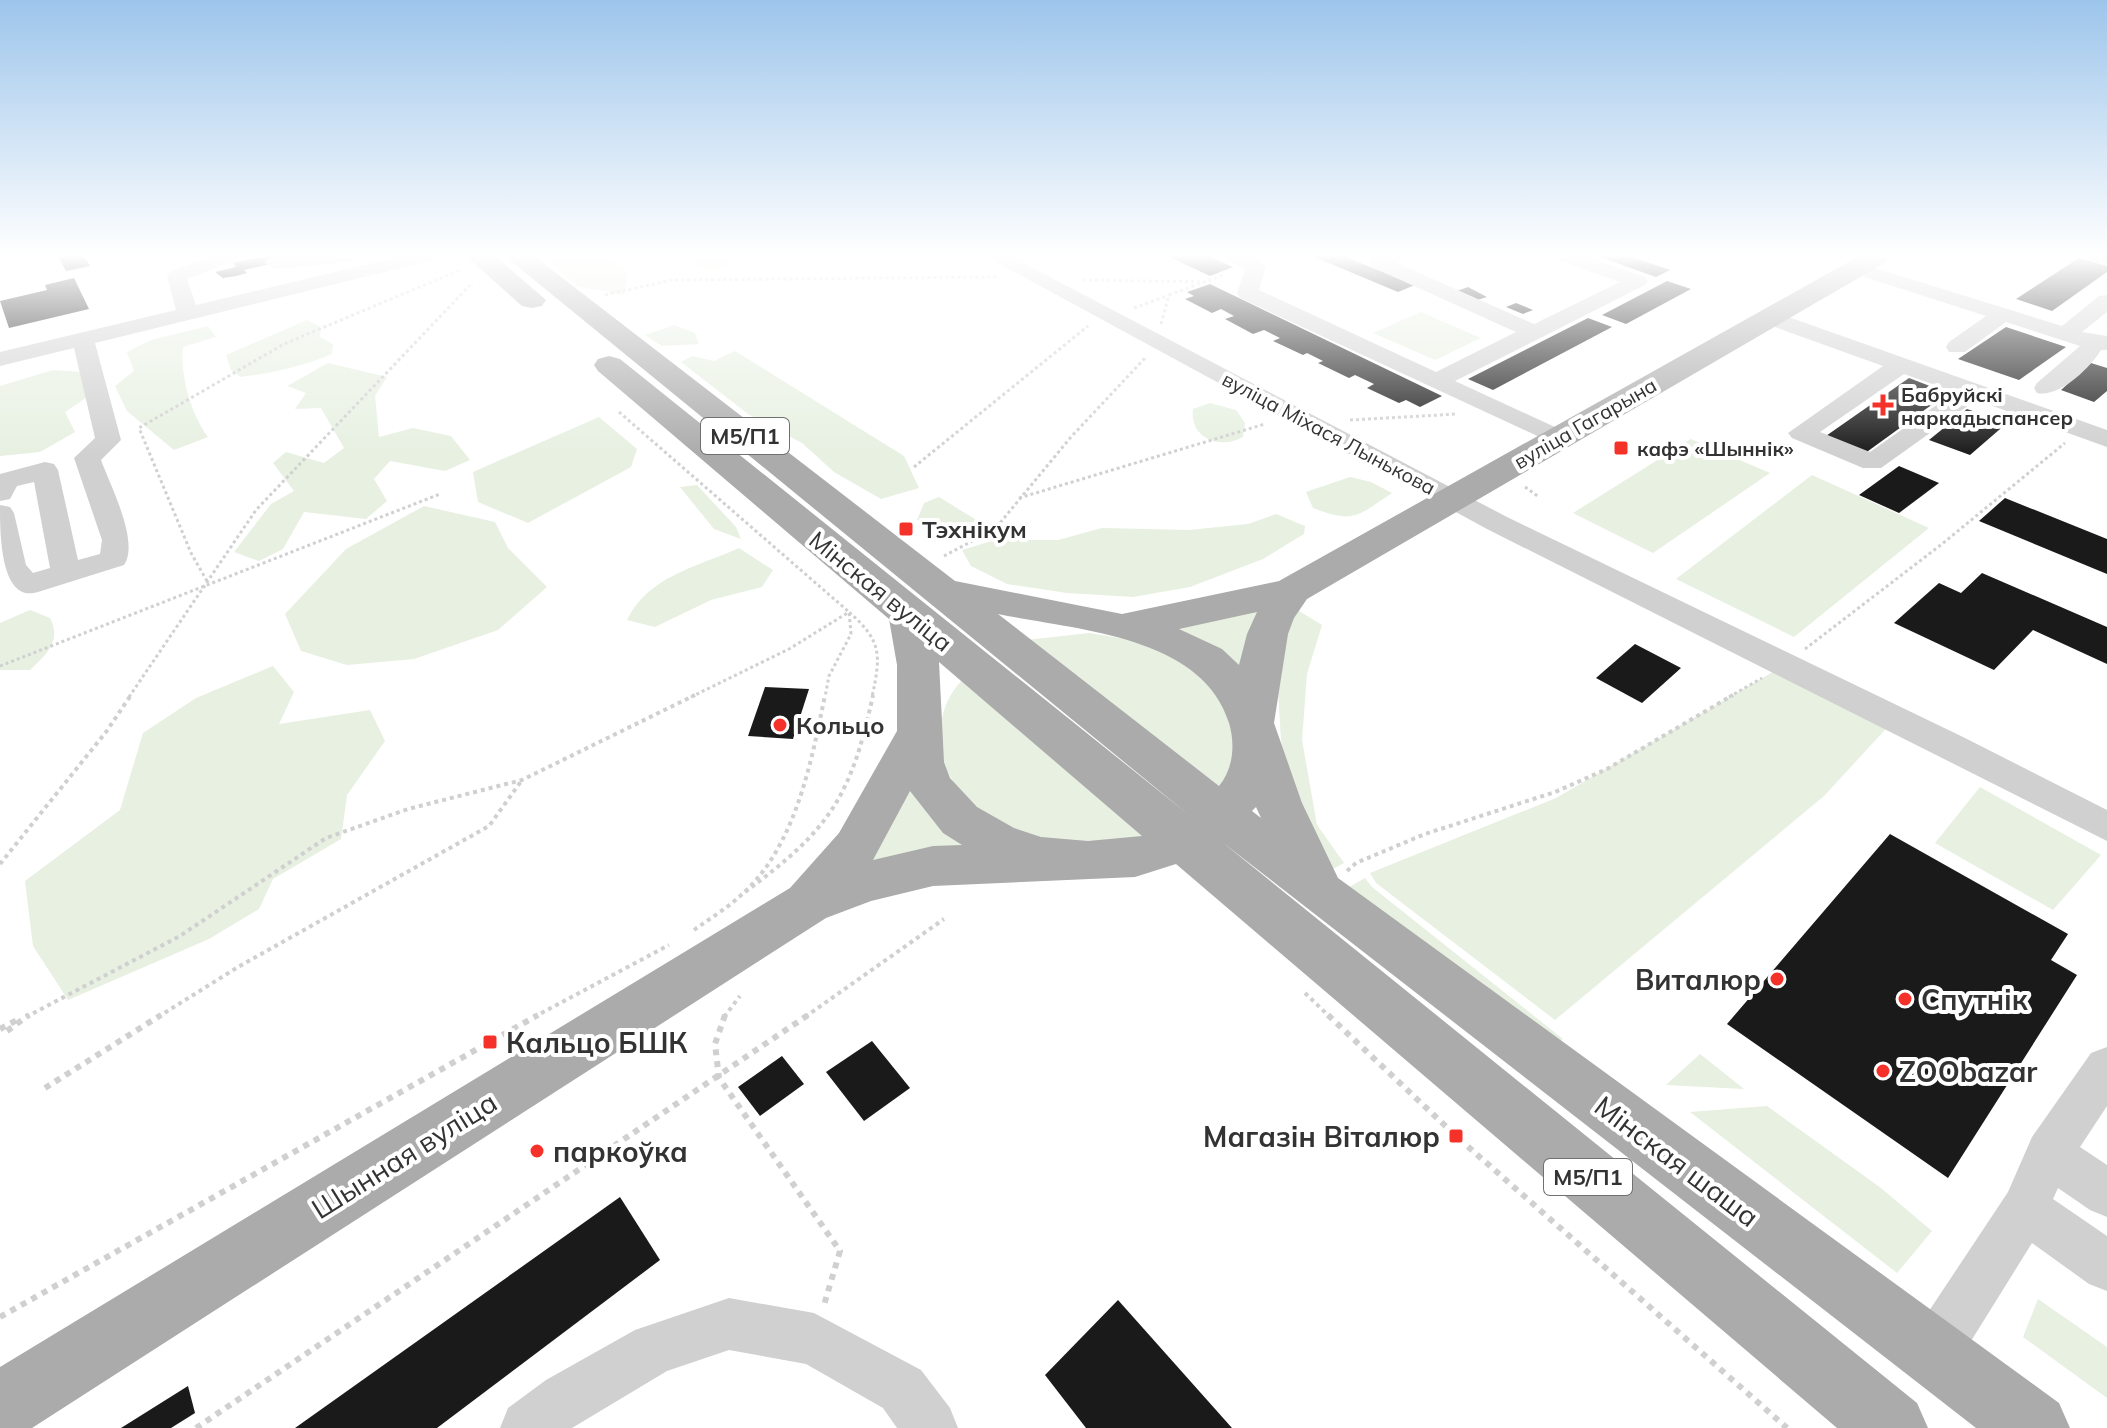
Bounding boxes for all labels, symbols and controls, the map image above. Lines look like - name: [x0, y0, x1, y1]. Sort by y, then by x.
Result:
- street label: вуліца Міхася Лынькова: [1218, 366, 1440, 500]
- street label: вуліца Гагарына: [1509, 372, 1661, 474]
- place label: Бабруйскі наркадыспансер: [1901, 382, 2073, 430]
- marker: Бабруйскі наркадыспансер: [1872, 394, 1894, 416]
- road number: М5/П1: [701, 418, 789, 454]
- place label: кафэ «Шыннік»: [1637, 436, 1794, 461]
- marker: кафэ «Шыннік»: [1612, 439, 1630, 457]
- place label: Тэхнікум: [922, 514, 1027, 544]
- marker: Тэхнікум: [897, 520, 915, 538]
- street label: Мінская вуліца: [804, 524, 958, 658]
- place label: Кольцо: [796, 710, 885, 740]
- marker: Кольцо: [771, 716, 789, 734]
- place label: Виталюр: [1635, 962, 1761, 997]
- marker: Виталюр: [1768, 970, 1786, 988]
- place label: Спутнік: [1921, 982, 2029, 1017]
- marker: Спутнік: [1896, 990, 1914, 1008]
- place label: Кальцо БШК: [506, 1025, 688, 1060]
- marker: Кальцо БШК: [481, 1033, 499, 1051]
- place label: ZOObazar: [1899, 1054, 2037, 1089]
- marker: ZOObazar: [1874, 1062, 1892, 1080]
- street label: Шынная вуліца: [305, 1084, 503, 1226]
- street label: Мінская шаша: [1588, 1088, 1766, 1234]
- place label: Магазін Віталюр: [1203, 1119, 1440, 1154]
- marker: Магазін Віталюр: [1447, 1127, 1465, 1145]
- place label: паркоўка: [553, 1134, 688, 1169]
- marker: паркоўка: [528, 1142, 546, 1160]
- road number: М5/П1: [1544, 1159, 1632, 1195]

